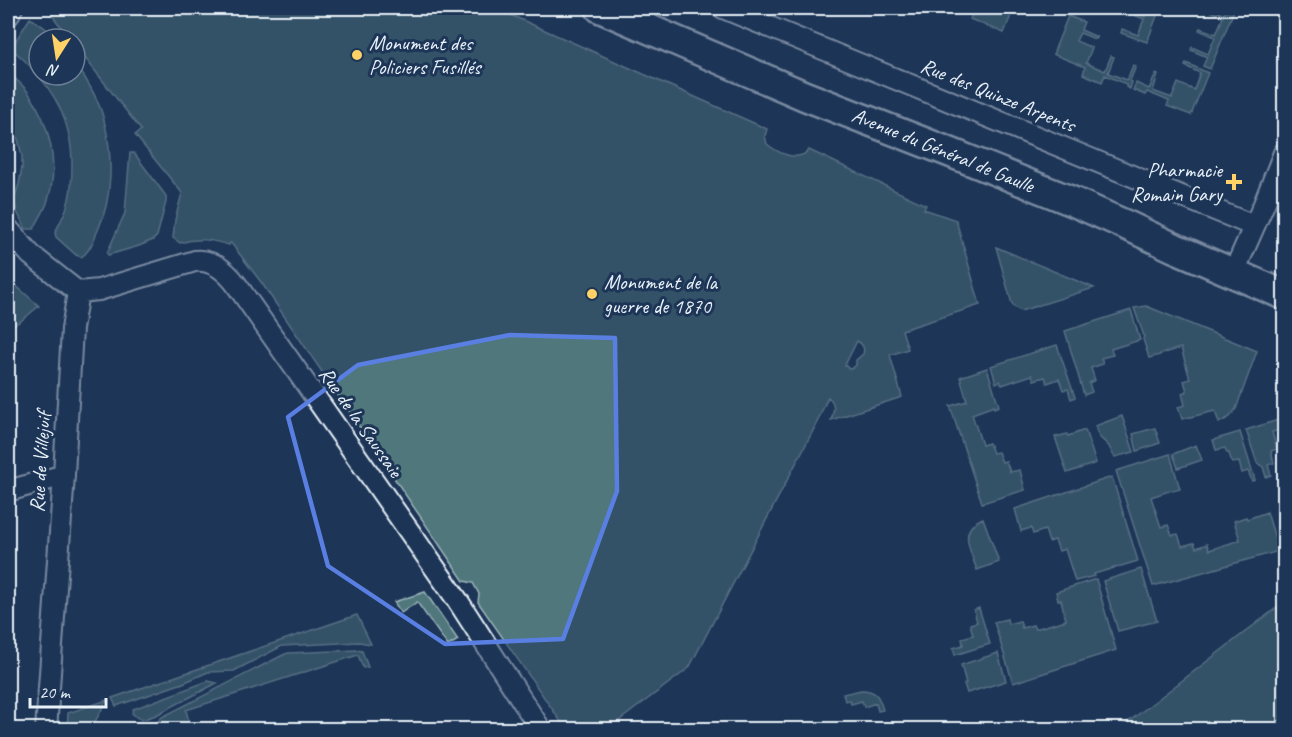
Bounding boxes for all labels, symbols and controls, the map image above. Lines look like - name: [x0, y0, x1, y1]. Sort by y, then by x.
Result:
- north arrow: [27, 27, 87, 87]
- place label: Monument des Policiers Fusillés: [369, 30, 482, 80]
- marker: Monument des Policiers Fusillés: [350, 48, 364, 62]
- street label: Rue des Quinze Arpents: [917, 52, 1081, 139]
- text: N: [44, 59, 61, 82]
- street label: Avenue du Général de Gaulle: [848, 102, 1039, 199]
- place label: Pharmacie Romain Gary: [1131, 157, 1224, 207]
- marker: Pharmacie Romain Gary: [1227, 175, 1241, 189]
- place label: Monument de la guerre de 1870: [604, 269, 719, 319]
- marker: Monument de la guerre de 1870: [585, 287, 599, 301]
- street label: Rue de la Saussaie: [313, 362, 409, 483]
- street label: Rue de Villejuif: [24, 407, 57, 513]
- scale bar: [30, 671, 106, 709]
- text: 20 m: [39, 681, 72, 703]

